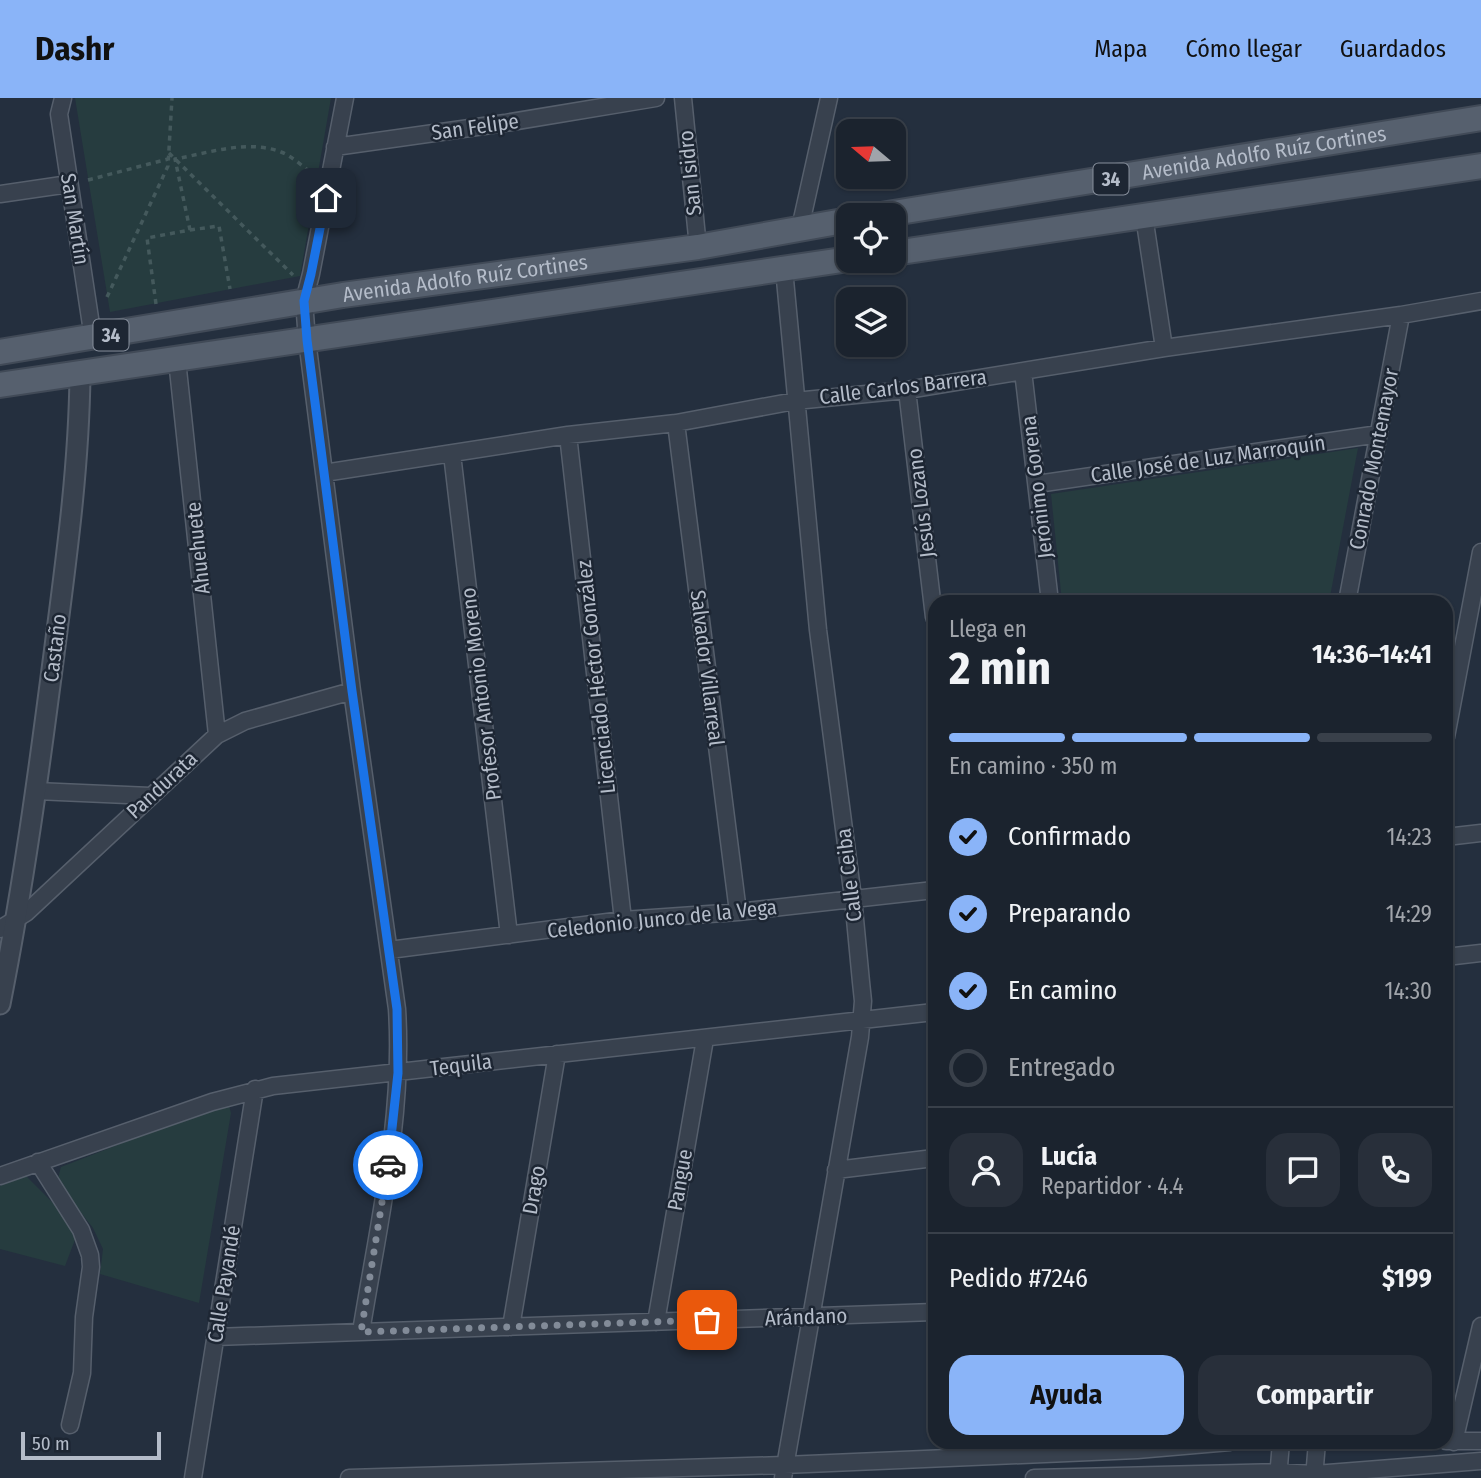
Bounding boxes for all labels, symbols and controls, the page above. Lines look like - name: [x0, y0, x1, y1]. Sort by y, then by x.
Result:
- text: Dashr: [35, 29, 114, 69]
- text: Mapa: [1094, 35, 1147, 63]
- text: Cómo llegar: [1185, 35, 1302, 63]
- text: Guardados: [1340, 35, 1446, 63]
- street label: San Felipe: [430, 108, 520, 146]
- north arrow: [836, 119, 906, 189]
- map controls: [836, 119, 906, 357]
- street label: Avenida Adolfo Ruíz Cortines: [1140, 121, 1388, 186]
- street label: San Isidro: [673, 129, 707, 217]
- road number: 34: [1094, 164, 1128, 194]
- pin: [296, 168, 356, 228]
- street label: San Martín: [55, 171, 95, 267]
- icon: home: [307, 179, 345, 217]
- button: locate: [836, 203, 906, 273]
- street label: Avenida Adolfo Ruíz Cortines: [341, 249, 589, 308]
- button: layers: [836, 287, 906, 357]
- road number: 34: [94, 319, 128, 350]
- street label: Calle Carlos Barrera: [818, 364, 988, 410]
- street label: Conrado Montemayor: [1344, 365, 1404, 552]
- street label: Jerónimo Gorena: [1015, 414, 1059, 560]
- street label: Calle José de Luz Marroquín: [1089, 430, 1327, 488]
- street label: Jesús Lozano: [901, 447, 941, 559]
- street label: Ahuehuete: [180, 500, 216, 596]
- street label: Licenciado Héctor González: [571, 559, 621, 795]
- street label: Profesor Antonio Moreno: [455, 586, 507, 802]
- street label: Salvador Villarreal: [685, 589, 730, 748]
- street label: Castaño: [38, 612, 72, 684]
- text: Llega en: [949, 615, 1027, 643]
- text: 14:36–14:41: [1312, 639, 1432, 670]
- text: 2 min: [949, 641, 1051, 696]
- street label: Pandurata: [121, 746, 203, 824]
- text: En camino · 350 m: [949, 752, 1117, 780]
- icon: check: [949, 818, 987, 856]
- text: Confirmado: [1008, 821, 1131, 852]
- text: 14:23: [1387, 823, 1432, 851]
- street label: Calle Ceiba: [830, 827, 868, 923]
- street label: Celedonio Junco de la Vega: [546, 894, 778, 944]
- icon: check: [949, 895, 987, 933]
- text: Preparando: [1008, 898, 1131, 929]
- text: 14:29: [1386, 900, 1432, 928]
- icon: check: [949, 972, 987, 1010]
- text: En camino: [1008, 975, 1117, 1006]
- text: 14:30: [1384, 977, 1432, 1005]
- street label: Tequila: [429, 1048, 493, 1082]
- text: Entregado: [1008, 1052, 1115, 1083]
- courier: [353, 1130, 423, 1200]
- button: person: [949, 1133, 1023, 1207]
- button: chat: [1266, 1133, 1340, 1207]
- button: phone: [1358, 1133, 1432, 1207]
- text: Lucía: [1041, 1141, 1097, 1172]
- icon: car: [369, 1146, 407, 1184]
- street label: Pangue: [662, 1147, 698, 1213]
- street label: Drago: [517, 1163, 551, 1217]
- text: Repartidor · 4.4: [1041, 1172, 1184, 1200]
- street label: Calle Payandé: [202, 1223, 246, 1345]
- text: Pedido #7246: [949, 1263, 1088, 1294]
- text: $199: [1382, 1263, 1432, 1294]
- pin: [677, 1290, 737, 1350]
- icon: bag: [688, 1301, 726, 1339]
- street label: Arándano: [764, 1303, 848, 1331]
- button: Ayuda: [949, 1355, 1184, 1435]
- button: Compartir: [1198, 1355, 1432, 1435]
- scale bar: [21, 1429, 161, 1461]
- text: 50 m: [32, 1432, 70, 1455]

